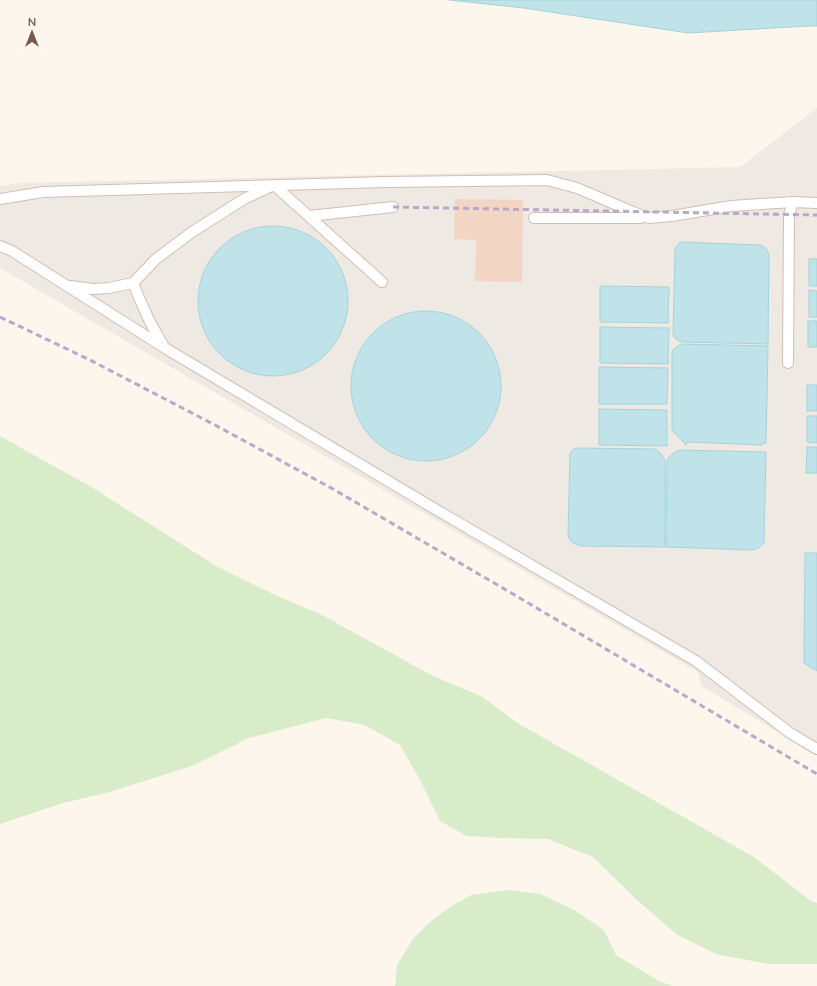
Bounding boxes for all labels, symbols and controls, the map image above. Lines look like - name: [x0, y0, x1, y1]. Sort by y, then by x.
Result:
- north arrow: [12, 12, 52, 52]
- text: N: [28, 15, 36, 28]

